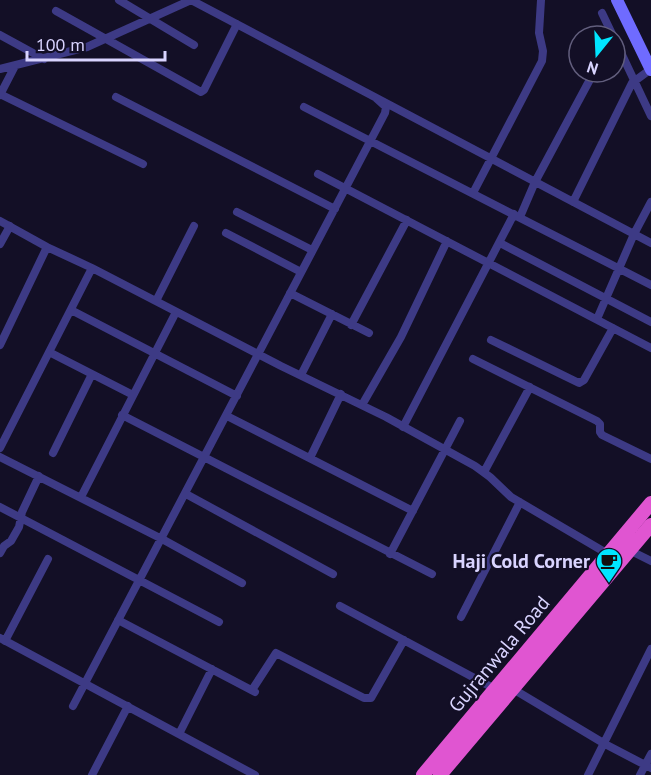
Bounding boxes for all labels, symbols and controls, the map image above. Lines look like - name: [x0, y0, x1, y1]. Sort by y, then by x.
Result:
- scale bar: [27, 24, 165, 62]
- north arrow: [567, 24, 627, 84]
- text: 100 m: [36, 33, 85, 56]
- text: N: [584, 57, 600, 79]
- cafe icon: Haji Cold Corner: [594, 546, 624, 584]
- place label: Haji Cold Corner: [453, 548, 590, 574]
- street label: Gujranwala Road: [443, 590, 555, 718]

